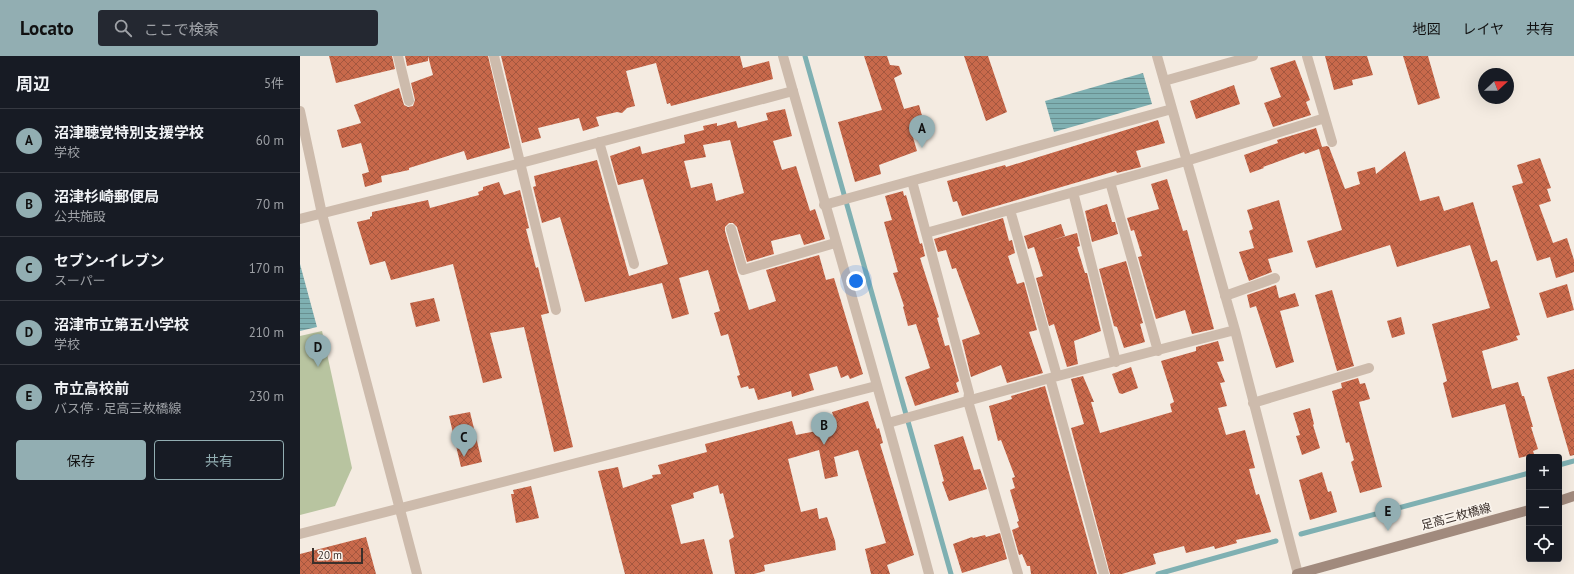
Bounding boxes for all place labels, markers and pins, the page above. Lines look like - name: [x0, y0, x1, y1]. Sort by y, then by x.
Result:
- pin: A: [909, 115, 935, 148]
- pin: D: [305, 334, 331, 367]
- pin: B: [811, 412, 837, 445]
- pin: C: [451, 424, 477, 457]
- pin: E: [1375, 498, 1401, 531]

